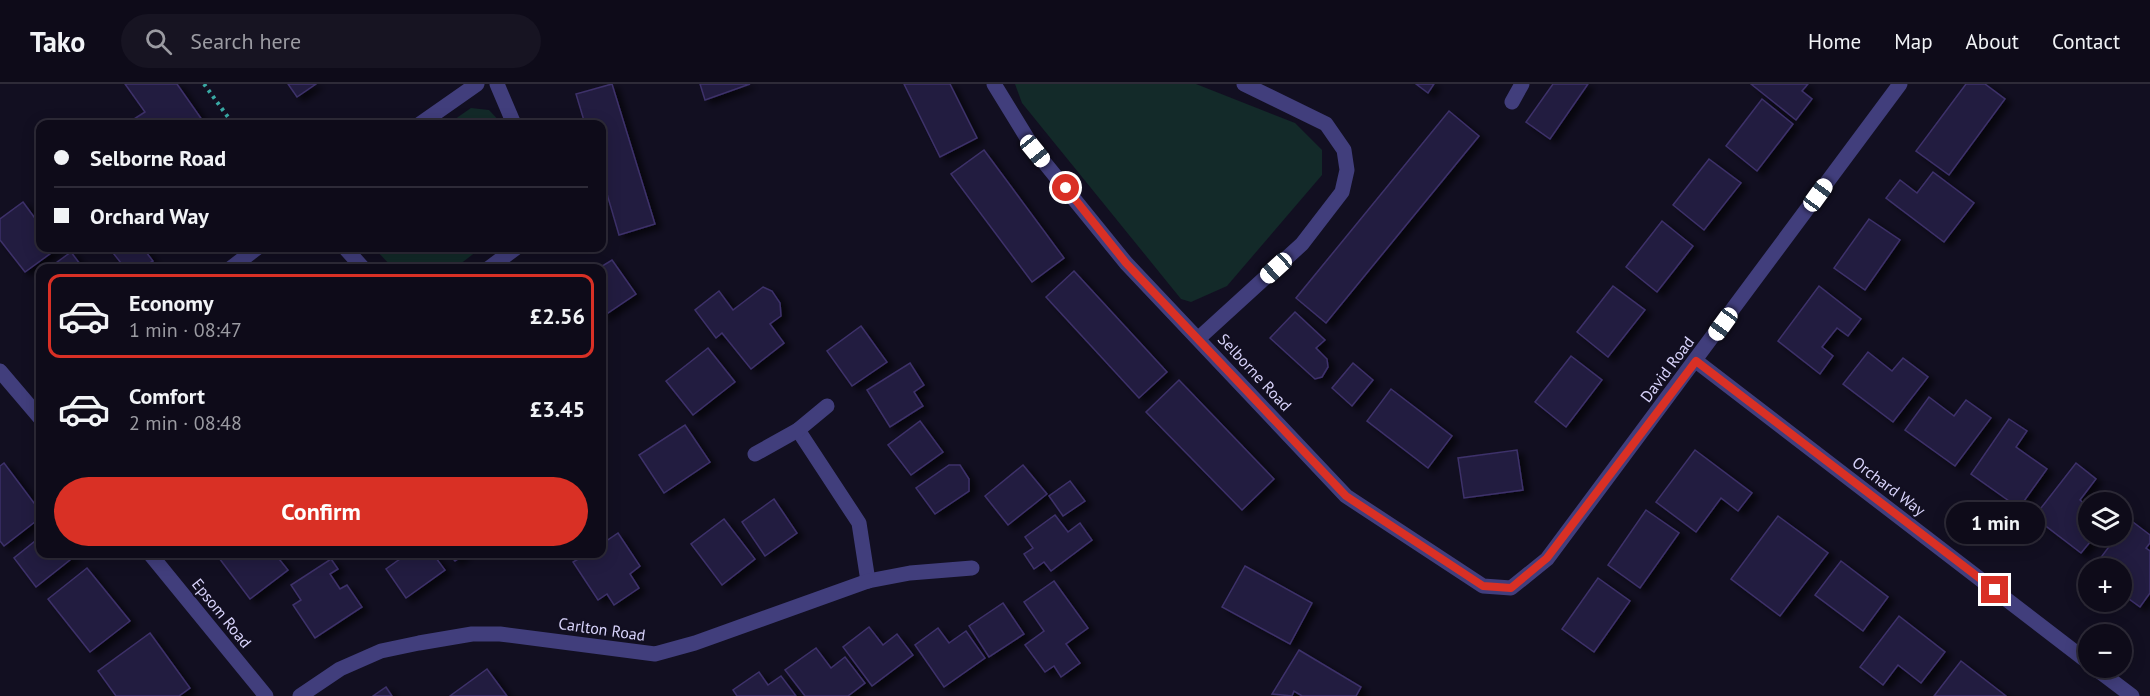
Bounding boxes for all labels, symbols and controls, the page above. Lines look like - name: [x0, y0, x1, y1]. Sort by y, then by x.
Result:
- search box: [121, 14, 541, 68]
- text: Tako: [30, 23, 85, 60]
- icon: search: [142, 25, 175, 58]
- text: Search here: [190, 27, 301, 55]
- text: Home: [1808, 28, 1861, 55]
- text: Map: [1894, 28, 1933, 55]
- text: About: [1966, 28, 2019, 55]
- text: Contact: [2052, 28, 2120, 55]
- car: [1017, 131, 1053, 171]
- text: Selborne Road: [90, 144, 226, 172]
- route start: [1052, 174, 1079, 201]
- car: [1800, 175, 1836, 215]
- text: Orchard Way: [90, 202, 209, 230]
- car: [1257, 249, 1295, 287]
- icon: car: [57, 289, 111, 343]
- text: Economy: [129, 289, 213, 317]
- text: £2.56: [530, 302, 585, 330]
- car: [1705, 304, 1741, 344]
- text: 1 min · 08:47: [129, 317, 242, 343]
- street label: Selborne Road: [1214, 329, 1296, 415]
- street label: David Road: [1636, 332, 1698, 406]
- icon: car: [57, 382, 111, 436]
- text: Comfort: [129, 382, 205, 410]
- text: £3.45: [530, 395, 585, 423]
- text: 2 min · 08:48: [129, 410, 242, 436]
- street label: Orchard Way: [1849, 452, 1930, 520]
- button: Confirm: [54, 477, 588, 546]
- map controls: [2078, 492, 2132, 678]
- button: layers: [2078, 492, 2132, 546]
- callout: 1 min: [1946, 503, 2044, 545]
- text: 1 min: [1971, 510, 2020, 536]
- button: +: [2078, 558, 2132, 612]
- street label: Epsom Road: [188, 574, 256, 652]
- route end: [1981, 576, 2008, 603]
- street label: Carlton Road: [557, 613, 647, 645]
- button: −: [2078, 624, 2132, 678]

